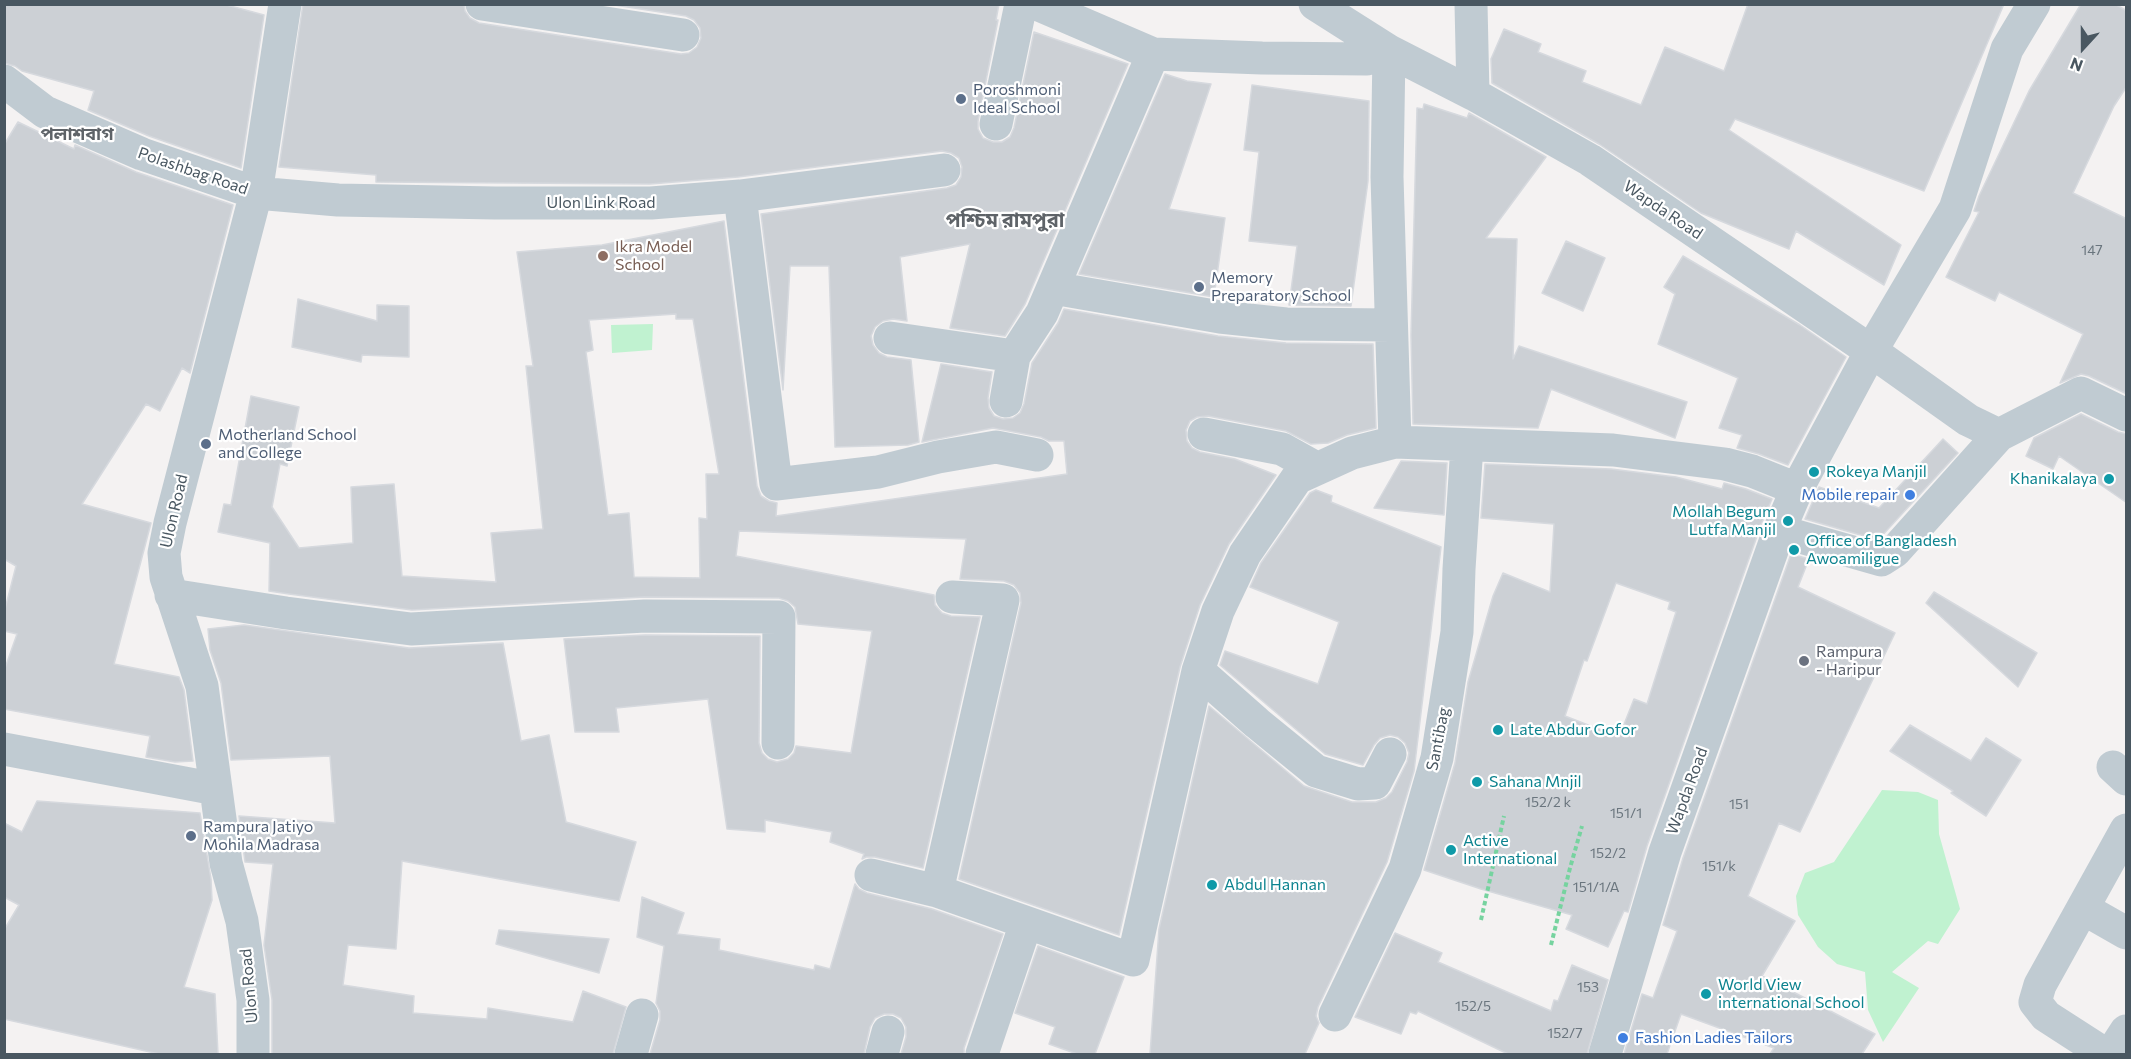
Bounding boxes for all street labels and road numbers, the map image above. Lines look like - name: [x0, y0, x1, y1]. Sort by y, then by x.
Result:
- street label: Polashbag Road: [135, 143, 251, 199]
- street label: Wapda Road: [1620, 177, 1706, 243]
- street label: Ulon Link Road: [546, 193, 656, 213]
- street label: Ulon Road: [156, 472, 192, 550]
- street label: Santibag: [1422, 706, 1454, 772]
- street label: Wapda Road: [1662, 745, 1712, 837]
- street label: Ulon Road: [236, 948, 262, 1024]

